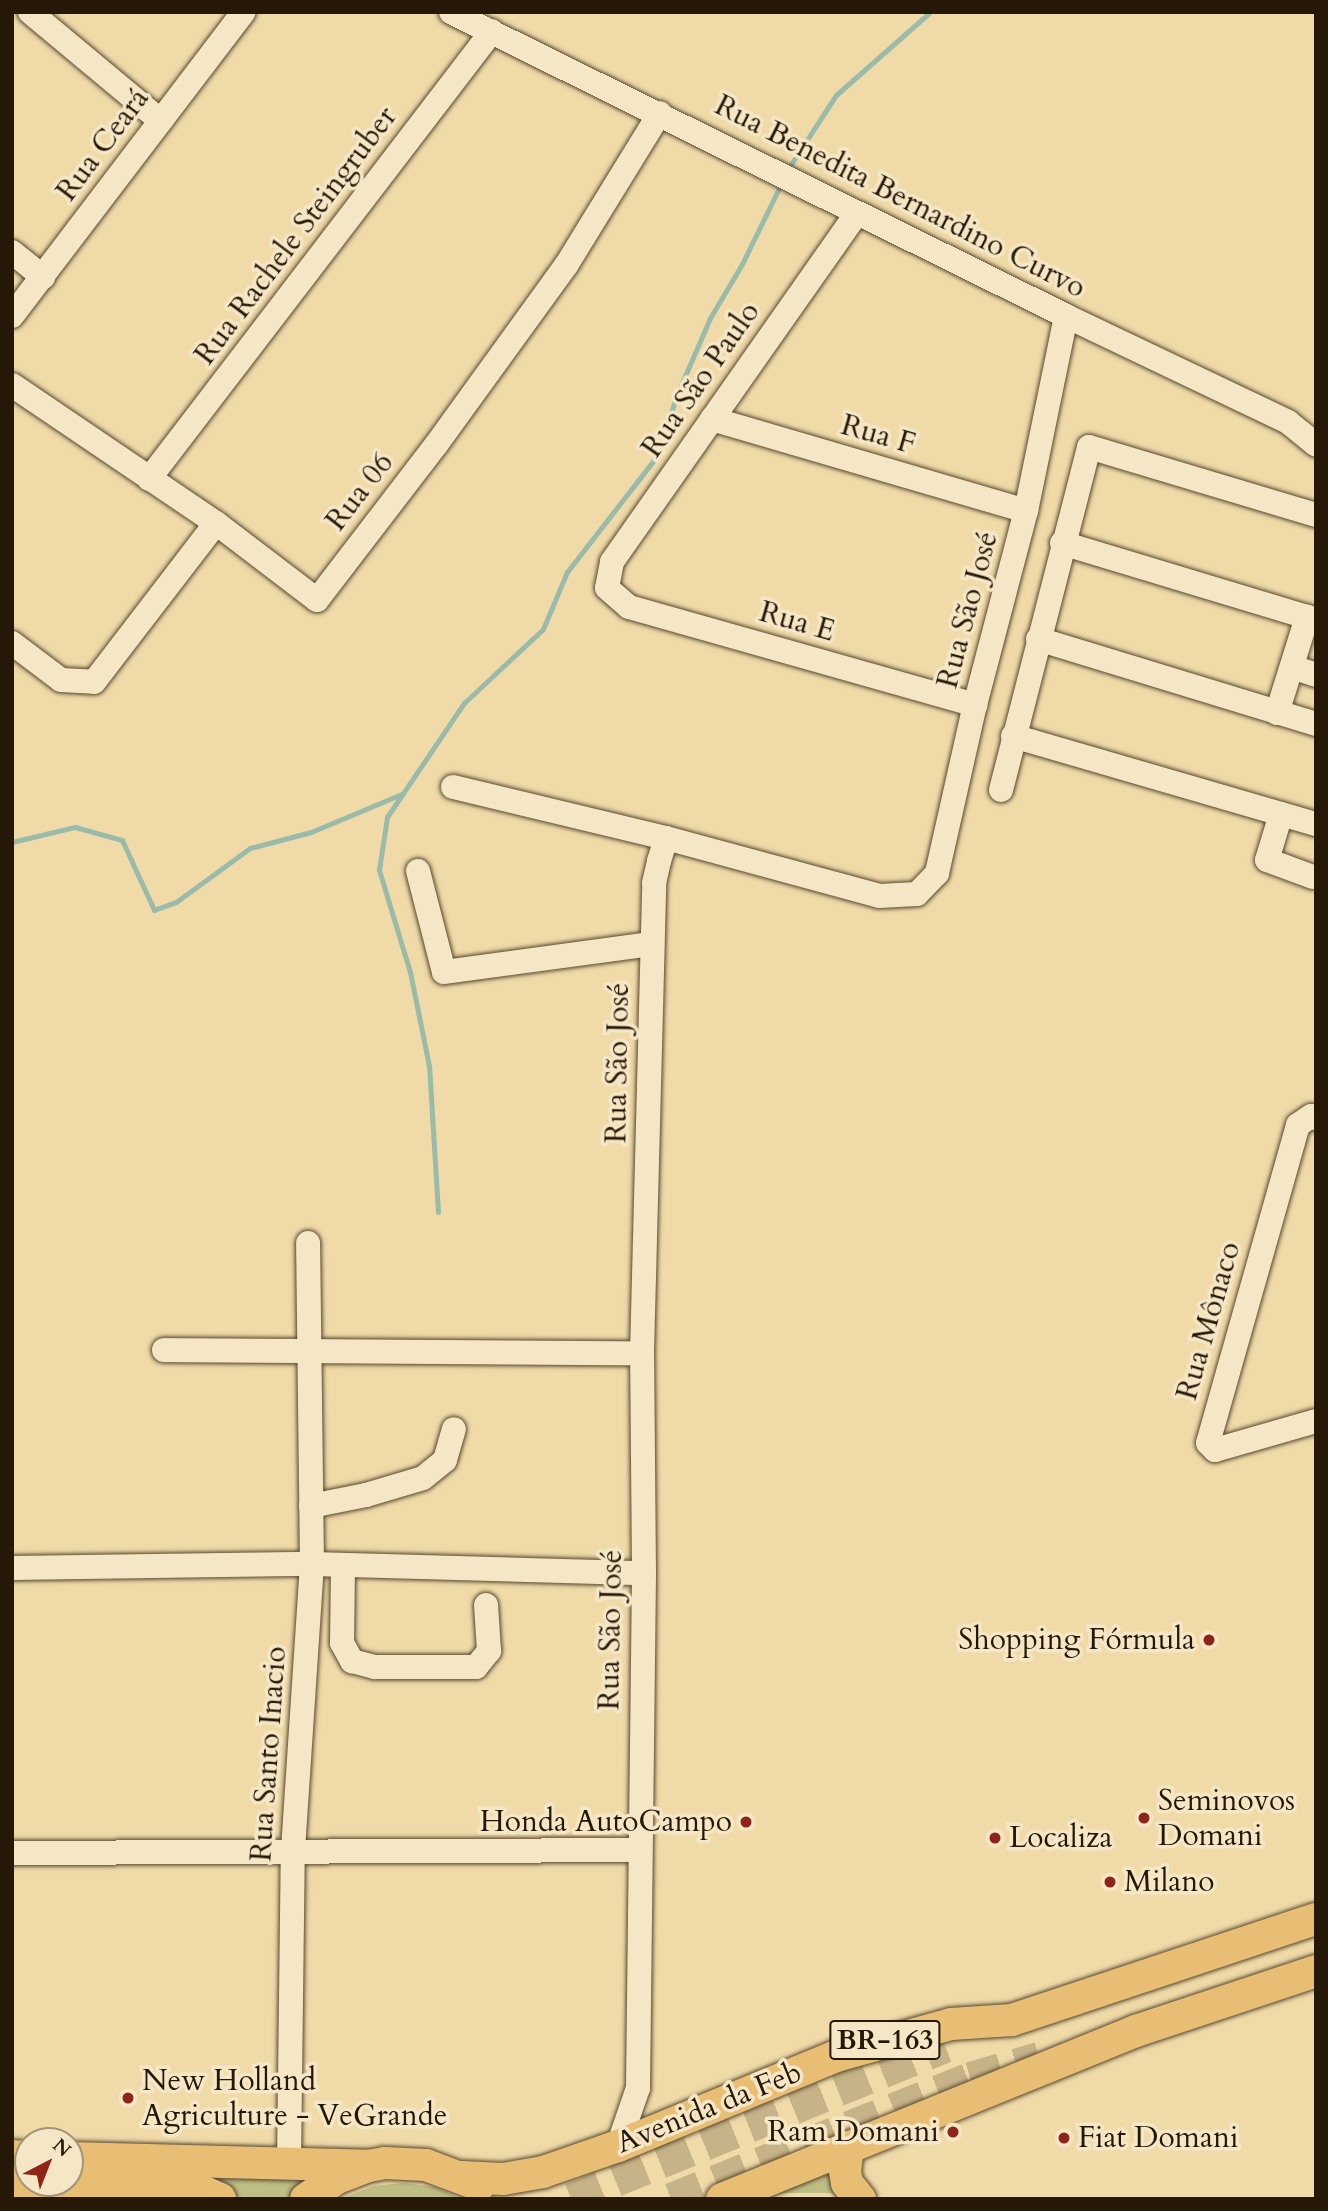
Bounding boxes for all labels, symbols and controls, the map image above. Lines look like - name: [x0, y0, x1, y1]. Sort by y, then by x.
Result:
- street label: Rua Ceará: [49, 82, 157, 208]
- street label: Rua Benedita Bernardino Curvo: [709, 88, 1091, 306]
- street label: Rua Rachele Steingruber: [187, 100, 405, 372]
- street label: Rua São Paulo: [634, 295, 768, 465]
- street label: Rua F: [837, 407, 919, 463]
- street label: Rua 06: [318, 446, 402, 538]
- street label: Rua São José: [930, 528, 1006, 692]
- street label: Rua E: [755, 594, 839, 650]
- street label: Rua São José: [599, 982, 637, 1144]
- street label: Rua Mônaco: [1169, 1238, 1249, 1404]
- street label: Rua São José: [592, 1549, 630, 1711]
- place label: Shopping Fórmula: [958, 1622, 1195, 1658]
- marker: Shopping Fórmula: [1201, 1632, 1217, 1648]
- street label: Rua Santo Inacio: [244, 1645, 294, 1863]
- place label: Seminovos Domani: [1158, 1783, 1295, 1854]
- place label: Honda AutoCampo: [480, 1804, 732, 1840]
- marker: Seminovos Domani: [1136, 1810, 1152, 1826]
- marker: Honda AutoCampo: [738, 1814, 754, 1830]
- place label: Localiza: [1009, 1820, 1112, 1856]
- marker: Localiza: [987, 1830, 1003, 1846]
- place label: Milano: [1124, 1864, 1215, 1900]
- marker: Milano: [1102, 1874, 1118, 1890]
- road number: BR-163: [829, 2016, 941, 2064]
- street label: Avenida da Feb: [611, 2055, 807, 2161]
- place label: New Holland Agriculture - VeGrande: [142, 2063, 447, 2134]
- marker: New Holland Agriculture - VeGrande: [120, 2090, 136, 2106]
- place label: Ram Domani: [767, 2114, 939, 2150]
- place label: Fiat Domani: [1078, 2120, 1238, 2156]
- marker: Ram Domani: [945, 2124, 961, 2140]
- north arrow: [14, 2127, 84, 2197]
- marker: Fiat Domani: [1056, 2130, 1072, 2146]
- text: N: [47, 2133, 77, 2163]

